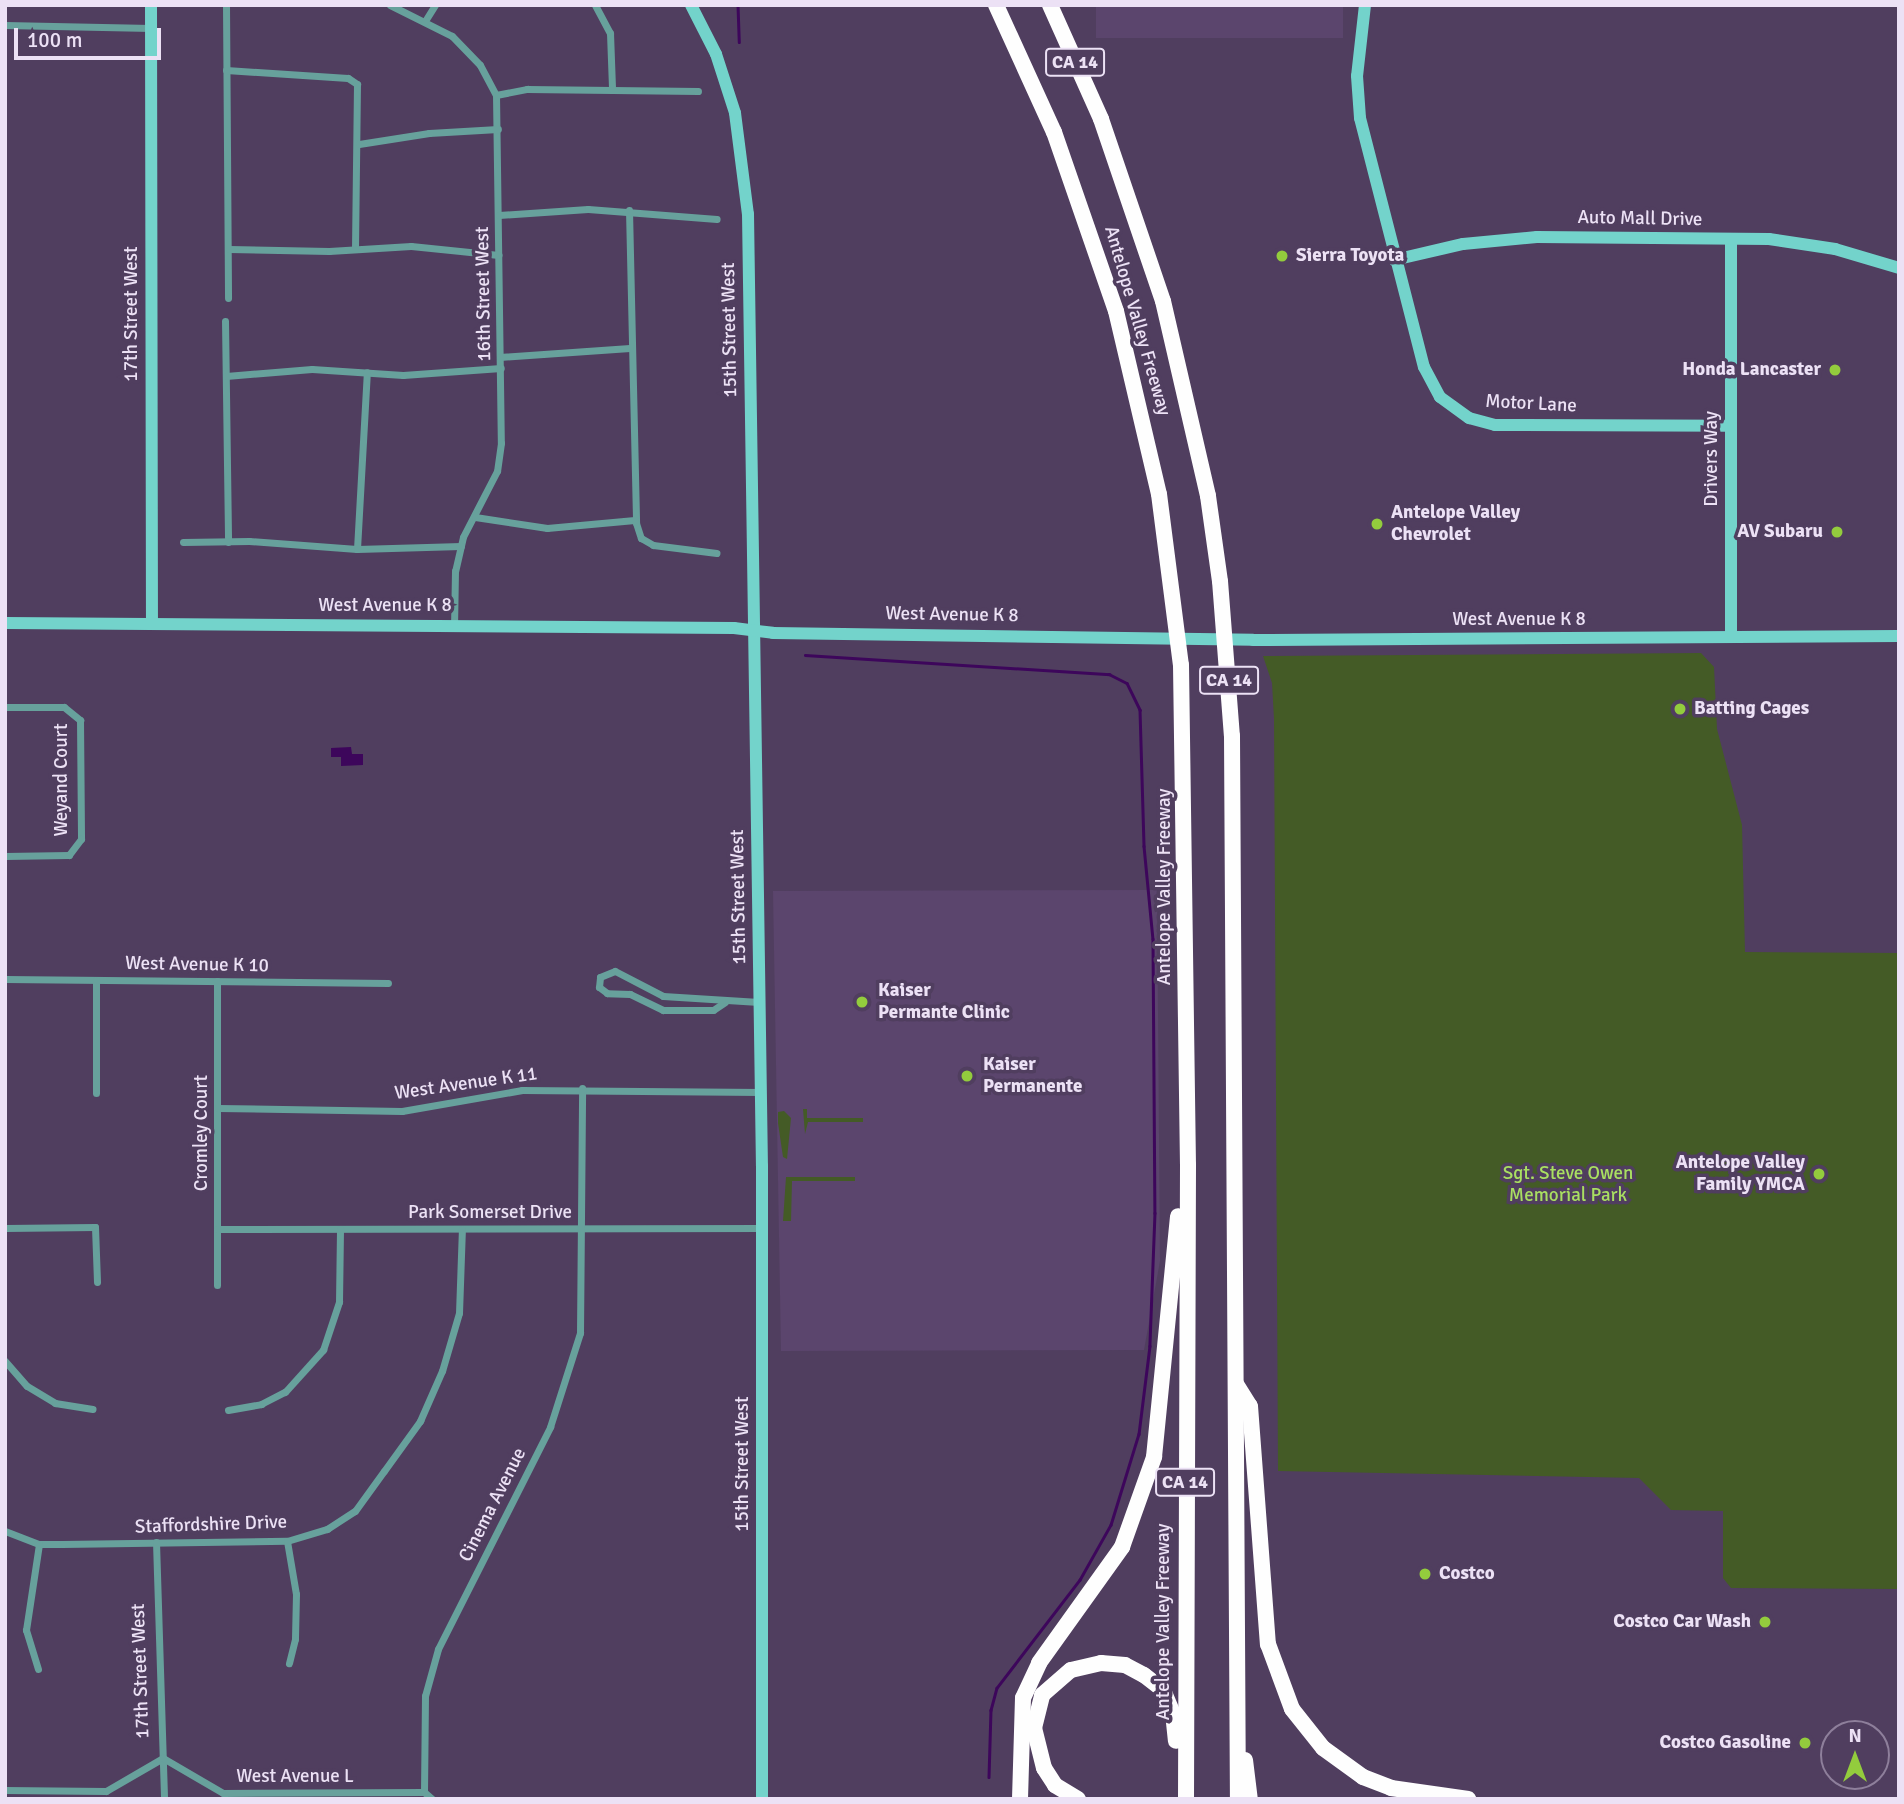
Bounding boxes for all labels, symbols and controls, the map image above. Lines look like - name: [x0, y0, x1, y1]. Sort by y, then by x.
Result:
- scale bar: [18, 14, 164, 58]
- text: 100 m: [27, 27, 82, 53]
- road number: CA 14: [1044, 48, 1106, 76]
- street label: Auto Mall Drive: [1577, 207, 1703, 231]
- street label: Antelope Valley Freeway: [1099, 223, 1175, 419]
- street label: 16th Street West: [471, 226, 497, 362]
- place label: Sierra Toyota: [1296, 245, 1404, 267]
- street label: 17th Street West: [121, 246, 143, 382]
- marker: Sierra Toyota: [1274, 248, 1290, 264]
- street label: 15th Street West: [717, 262, 743, 398]
- place label: Honda Lancaster: [1682, 359, 1821, 381]
- marker: Honda Lancaster: [1827, 362, 1843, 378]
- street label: Motor Lane: [1485, 390, 1577, 418]
- street label: Drivers Way: [1701, 411, 1723, 507]
- place label: Antelope Valley Chevrolet: [1391, 502, 1520, 546]
- marker: Antelope Valley Chevrolet: [1369, 516, 1385, 532]
- place label: AV Subaru: [1737, 521, 1823, 543]
- marker: AV Subaru: [1829, 524, 1845, 540]
- street label: West Avenue K 8: [318, 595, 452, 617]
- street label: West Avenue K 8: [885, 602, 1019, 628]
- street label: West Avenue K 8: [1452, 609, 1586, 631]
- road number: CA 14: [1198, 666, 1260, 694]
- place label: Batting Cages: [1694, 698, 1809, 720]
- marker: Batting Cages: [1672, 701, 1688, 717]
- street label: Weyand Court: [51, 723, 73, 837]
- street label: Antelope Valley Freeway: [1154, 789, 1176, 985]
- street label: 15th Street West: [726, 829, 752, 965]
- street label: West Avenue K 10: [125, 952, 269, 978]
- place label: Kaiser Permante Clinic: [878, 980, 1010, 1024]
- marker: Kaiser Permante Clinic: [852, 992, 872, 1012]
- place label: Kaiser Permanente: [983, 1054, 1082, 1098]
- street label: West Avenue K 11: [393, 1063, 539, 1105]
- marker: Kaiser Permanente: [957, 1066, 977, 1086]
- street label: Cromley Court: [191, 1075, 213, 1191]
- place label: Antelope Valley Family YMCA: [1676, 1152, 1805, 1196]
- park label: Sgt. Steve Owen Memorial Park: [1503, 1163, 1633, 1207]
- marker: Antelope Valley Family YMCA: [1811, 1166, 1827, 1182]
- street label: Park Somerset Drive: [408, 1202, 572, 1224]
- street label: 15th Street West: [732, 1396, 754, 1532]
- street label: Cinema Avenue: [454, 1444, 532, 1566]
- road number: CA 14: [1154, 1468, 1216, 1497]
- street label: Staffordshire Drive: [135, 1511, 287, 1539]
- street label: Antelope Valley Freeway: [1153, 1524, 1175, 1720]
- place label: Costco: [1439, 1563, 1495, 1585]
- marker: Costco: [1417, 1566, 1433, 1582]
- street label: 17th Street West: [127, 1603, 155, 1739]
- place label: Costco Car Wash: [1613, 1611, 1751, 1633]
- marker: Costco Car Wash: [1757, 1614, 1773, 1630]
- north arrow: [1820, 1720, 1890, 1790]
- text: N: [1848, 1724, 1862, 1748]
- place label: Costco Gasoline: [1660, 1732, 1791, 1754]
- marker: Costco Gasoline: [1797, 1735, 1813, 1751]
- street label: West Avenue L: [236, 1766, 354, 1788]

